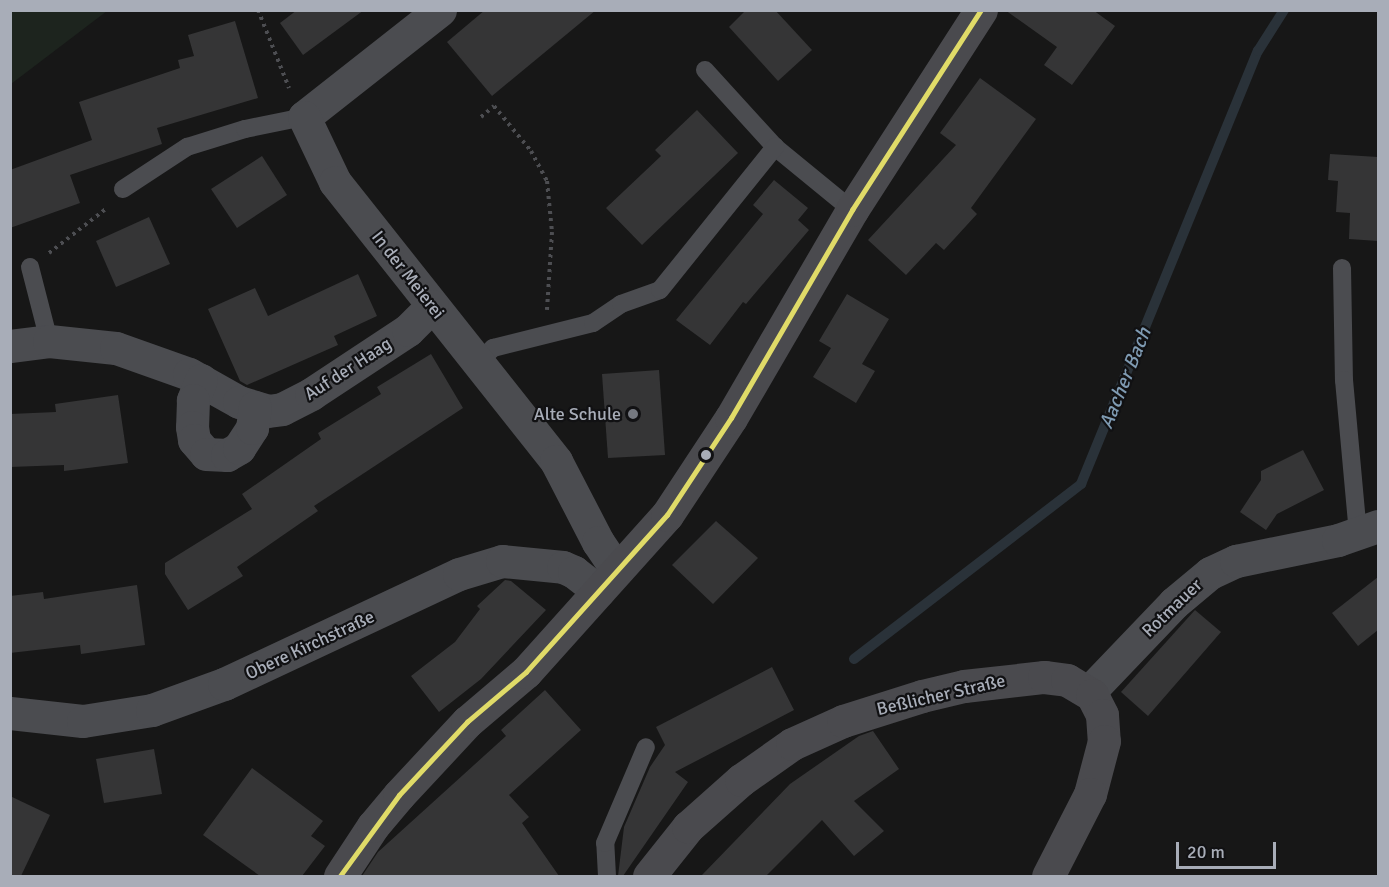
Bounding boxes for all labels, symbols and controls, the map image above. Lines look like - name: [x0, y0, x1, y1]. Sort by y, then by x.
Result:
- street label: In der Meierei: [367, 227, 449, 323]
- water label: Aacher Bach: [1094, 324, 1156, 432]
- street label: Auf der Haag: [300, 333, 396, 405]
- place label: Alte Schule: [534, 403, 621, 425]
- marker: Alte Schule: [626, 407, 640, 421]
- unlabelled marker: [700, 449, 712, 461]
- street label: Rotmauer: [1138, 574, 1206, 642]
- street label: Obere Kirchstraße: [242, 606, 378, 684]
- street label: Beßlicher Straße: [875, 670, 1007, 720]
- scale bar: [1179, 830, 1280, 868]
- text: 20 m: [1187, 841, 1225, 863]

